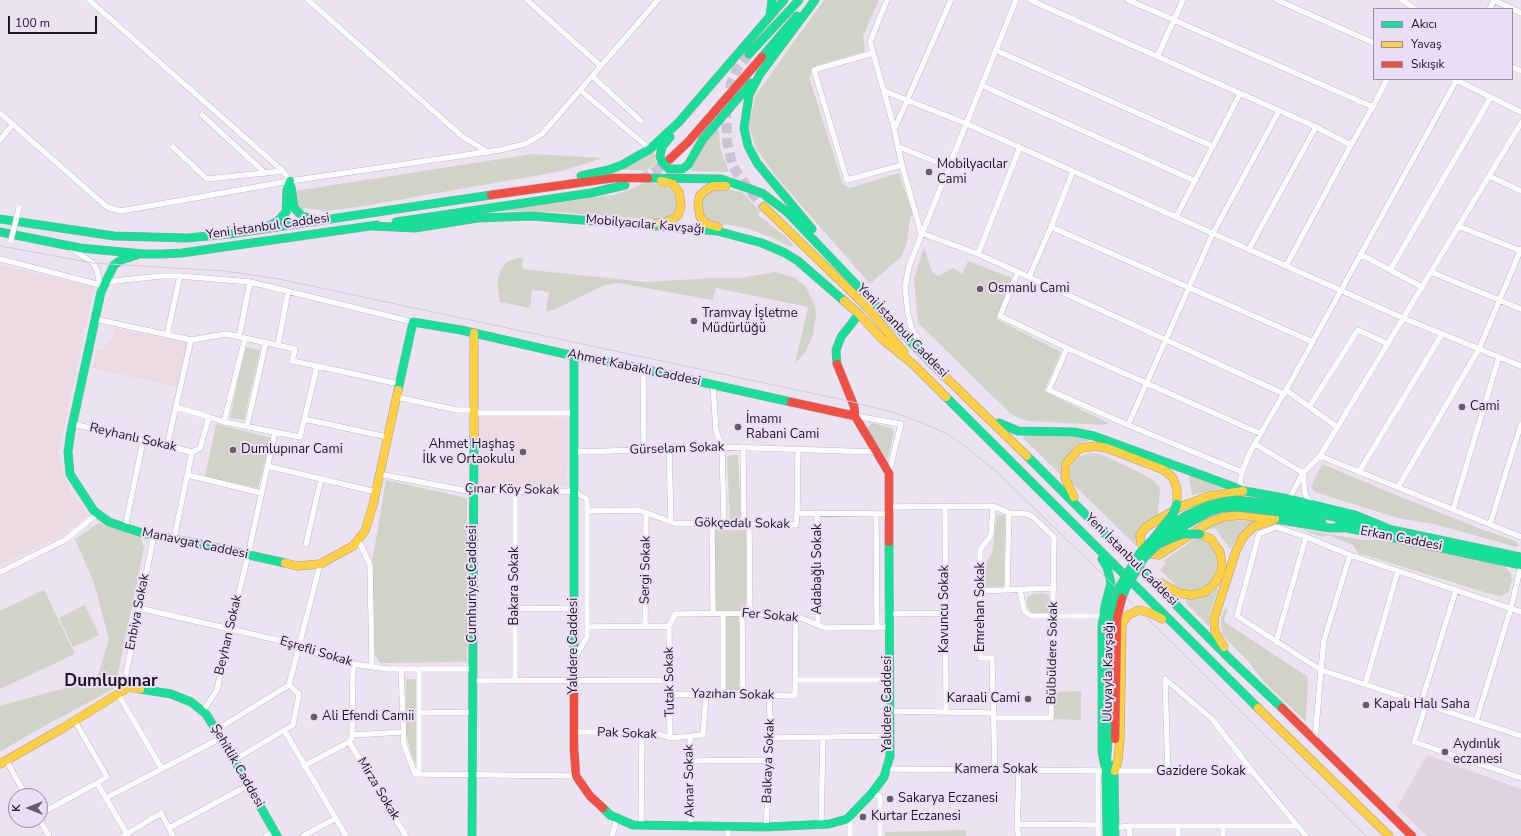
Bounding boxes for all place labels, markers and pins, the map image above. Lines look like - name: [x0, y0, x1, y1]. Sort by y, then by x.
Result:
- place label: Mobilyacılar Cami: [937, 157, 1008, 188]
- marker: Mobilyacılar Cami: [924, 167, 934, 177]
- place label: Osmanlı Cami: [988, 281, 1069, 297]
- marker: Osmanlı Cami: [975, 284, 985, 294]
- place label: Tramvay İşletme Müdürlüğü: [702, 306, 798, 337]
- marker: Tramvay İşletme Müdürlüğü: [689, 316, 699, 326]
- place label: Cami: [1470, 399, 1500, 415]
- marker: Cami: [1457, 402, 1467, 412]
- place label: İmamı Rabani Cami: [746, 412, 819, 443]
- marker: İmamı Rabani Cami: [733, 422, 743, 432]
- place label: Ahmet Haşhaş İlk ve Ortaokulu: [423, 437, 515, 468]
- place label: Dumlupınar Cami: [241, 442, 343, 458]
- marker: Dumlupınar Cami: [228, 445, 238, 455]
- marker: Ahmet Haşhaş İlk ve Ortaokulu: [518, 447, 528, 457]
- place label: Karaali Cami: [947, 691, 1020, 707]
- marker: Karaali Cami: [1023, 694, 1033, 704]
- place label: Kapalı Halı Saha: [1374, 697, 1470, 713]
- marker: Kapalı Halı Saha: [1361, 700, 1371, 710]
- place label: Ali Efendi Camii: [322, 709, 414, 725]
- marker: Ali Efendi Camii: [309, 712, 319, 722]
- place label: Aydınlık eczanesi: [1453, 737, 1502, 768]
- marker: Aydınlık eczanesi: [1440, 747, 1450, 757]
- place label: Sakarya Eczanesi: [898, 791, 998, 807]
- marker: Sakarya Eczanesi: [885, 794, 895, 804]
- place label: Kurtar Eczanesi: [871, 809, 961, 825]
- marker: Kurtar Eczanesi: [858, 812, 868, 822]

